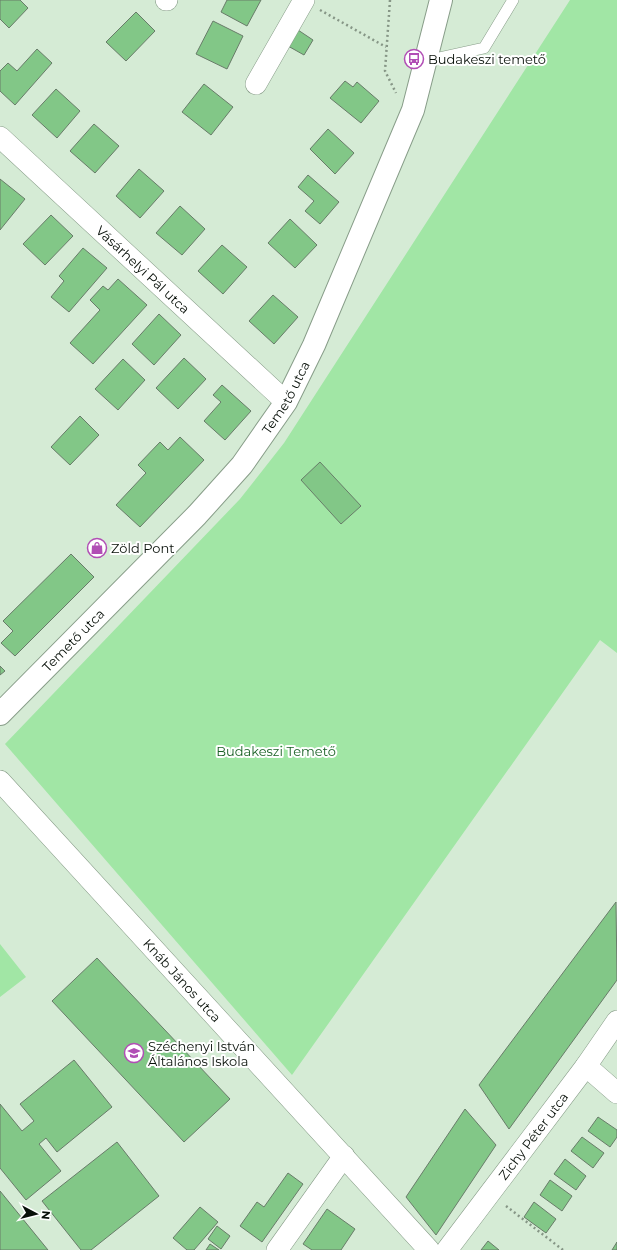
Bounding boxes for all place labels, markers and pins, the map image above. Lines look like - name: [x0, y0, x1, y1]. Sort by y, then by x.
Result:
- bus stop icon: Budakeszi temető: [403, 48, 425, 70]
- place label: Budakeszi temető: [428, 51, 546, 67]
- shop icon: Zöld Pont: [86, 537, 108, 559]
- place label: Zöld Pont: [111, 540, 175, 556]
- place label: Széchenyi István Általános Iskola: [148, 1038, 255, 1069]
- school or university icon: Széchenyi István Általános Iskola: [123, 1042, 145, 1064]

